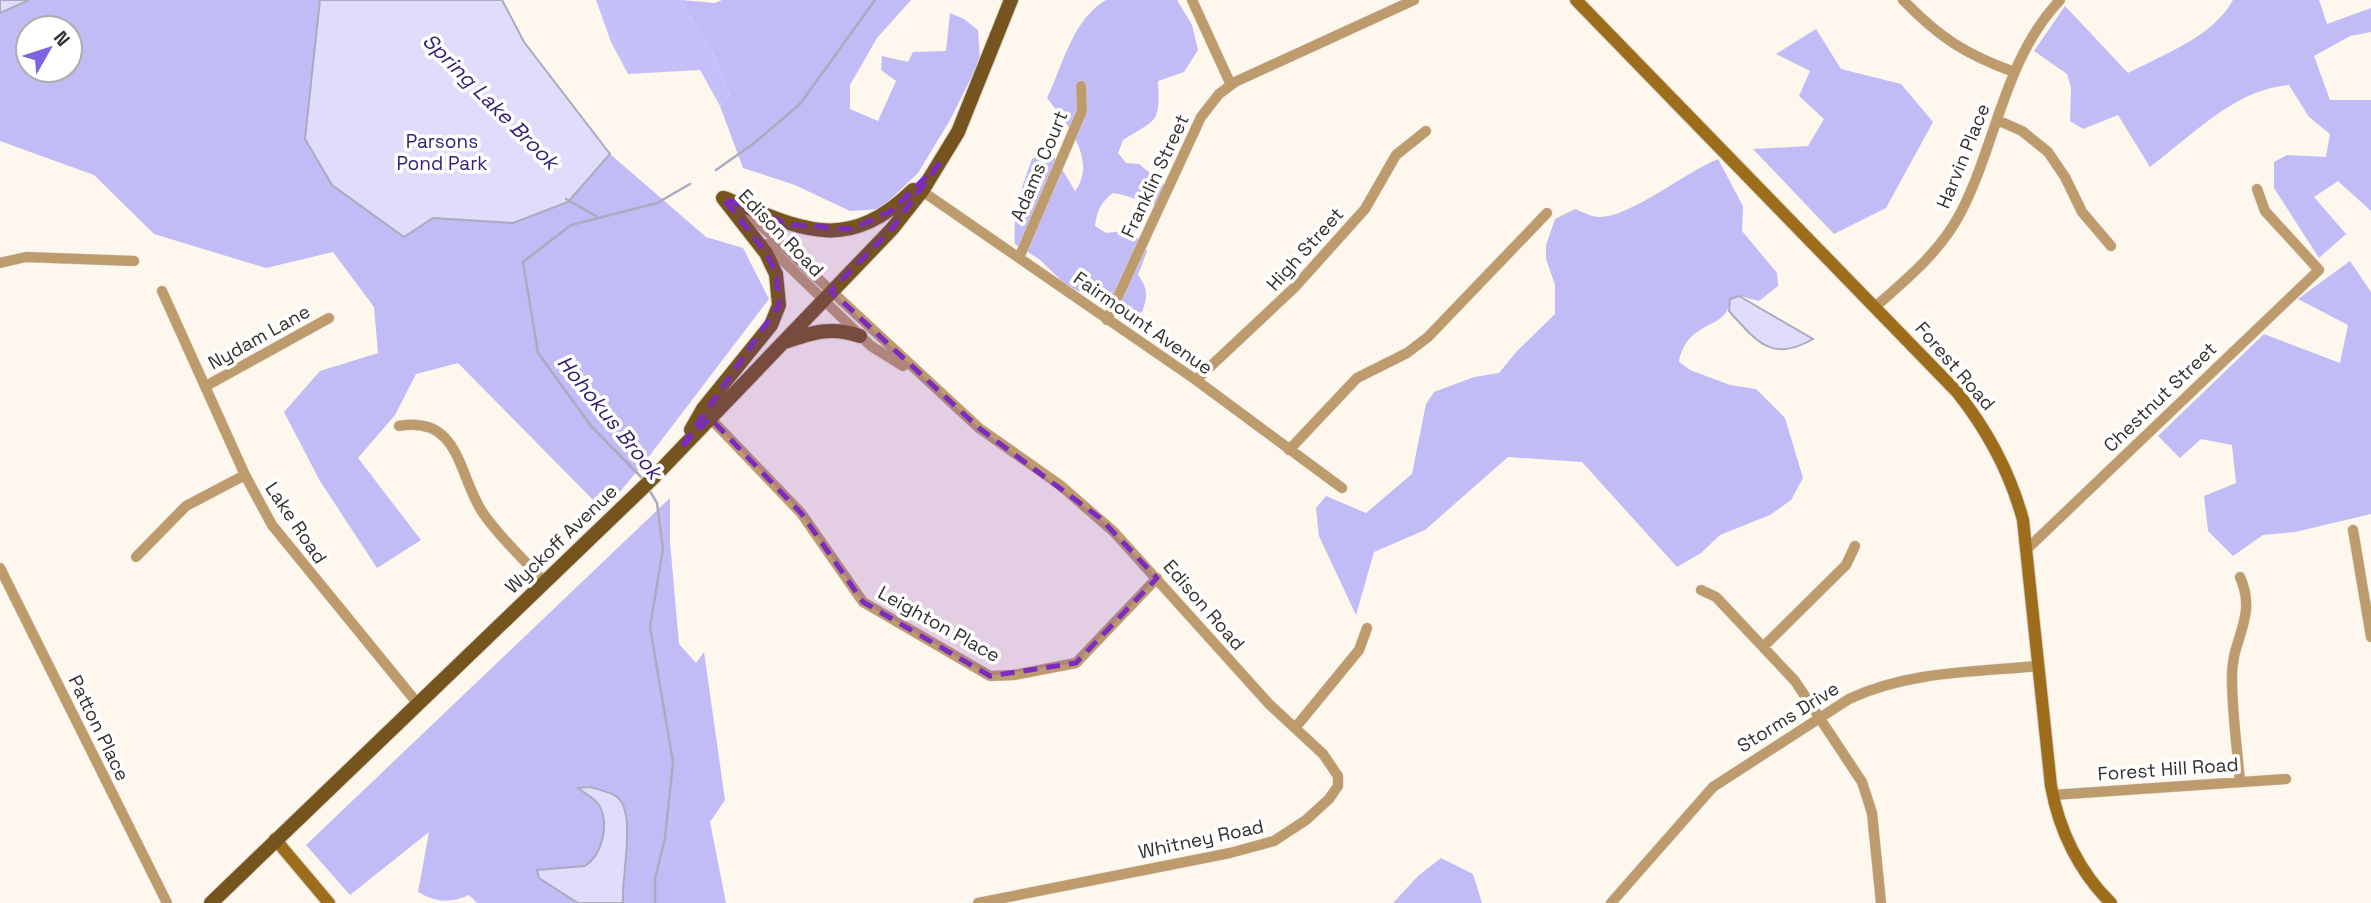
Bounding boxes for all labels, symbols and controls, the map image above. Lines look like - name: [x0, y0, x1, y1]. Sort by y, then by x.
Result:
- north arrow: [14, 14, 84, 84]
- text: N: [48, 26, 76, 51]
- water label: Spring Lake Brook: [417, 27, 567, 177]
- street label: Harvin Place: [1931, 100, 1995, 212]
- street label: Adams Court: [1004, 107, 1074, 225]
- street label: Franklin Street: [1115, 110, 1195, 242]
- park label: Parsons Pond Park: [396, 129, 488, 176]
- street label: Edison Road: [733, 184, 829, 282]
- street label: High Street: [1261, 202, 1349, 296]
- street label: Fairmount Avenue: [1068, 266, 1218, 380]
- street label: Nydam Lane: [204, 299, 314, 375]
- street label: Forest Road: [1909, 316, 2001, 416]
- street label: Chestnut Street: [2098, 336, 2222, 458]
- water label: Hohokus Brook: [552, 349, 670, 487]
- street label: Lake Road: [259, 477, 333, 569]
- street label: Wyckoff Avenue: [499, 479, 623, 599]
- street label: Edison Road: [1158, 554, 1250, 656]
- street label: Leighton Place: [874, 580, 1004, 668]
- street label: Patton Place: [63, 671, 135, 785]
- street label: Storms Drive: [1732, 676, 1844, 758]
- street label: Forest Hill Road: [2097, 752, 2239, 786]
- street label: Whitney Road: [1136, 813, 1266, 865]

